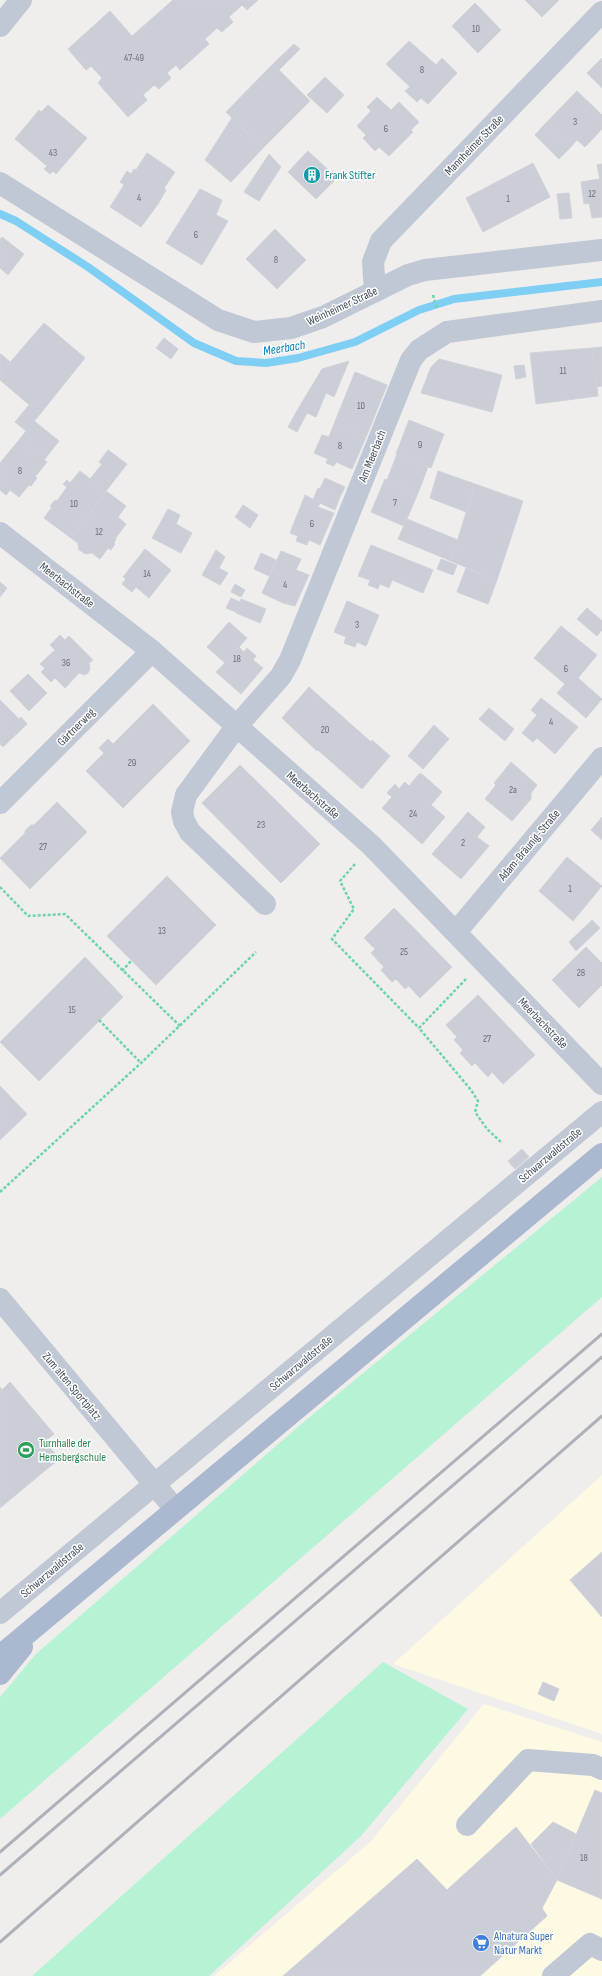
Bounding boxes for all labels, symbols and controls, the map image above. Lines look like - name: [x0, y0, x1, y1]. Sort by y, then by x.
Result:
- house number: 10: [472, 23, 480, 35]
- house number: 47-49: [124, 52, 144, 64]
- house number: 8: [420, 64, 424, 76]
- street label: Mannheimer Straße: [442, 112, 507, 179]
- house number: 3: [573, 116, 577, 128]
- house number: 6: [384, 123, 388, 135]
- house number: 43: [49, 147, 57, 159]
- building icon: Frank Stifter: [302, 165, 322, 185]
- place label: Frank Stifter: [325, 168, 376, 183]
- house number: 12: [588, 188, 596, 200]
- house number: 4: [137, 192, 141, 204]
- house number: 1: [506, 193, 510, 205]
- house number: 6: [194, 229, 198, 241]
- house number: 8: [274, 254, 278, 266]
- street label: Weinheimer Straße: [304, 283, 380, 329]
- water label: Meerbach: [262, 337, 307, 359]
- house number: 11: [560, 365, 567, 377]
- house number: 10: [357, 400, 365, 412]
- street label: Am Meerbach: [355, 428, 390, 485]
- house number: 9: [418, 439, 422, 451]
- house number: 8: [338, 440, 342, 452]
- house number: 8: [18, 465, 22, 477]
- house number: 7: [393, 497, 397, 509]
- house number: 10: [70, 498, 78, 510]
- house number: 6: [310, 518, 314, 530]
- house number: 12: [95, 526, 103, 538]
- street label: Meerbachstraße: [36, 559, 97, 612]
- house number: 14: [143, 568, 151, 580]
- house number: 4: [283, 579, 287, 591]
- house number: 3: [355, 619, 359, 631]
- house number: 18: [233, 653, 241, 665]
- house number: 36: [62, 657, 70, 669]
- house number: 6: [564, 663, 568, 675]
- street label: Gärtnerweg: [54, 705, 99, 750]
- house number: 4: [549, 716, 553, 728]
- house number: 20: [321, 724, 329, 736]
- house number: 29: [128, 757, 136, 769]
- street label: Meerbachstraße: [283, 768, 342, 823]
- house number: 2a: [509, 784, 517, 796]
- street label: Adam-Bräunig-Straße: [495, 807, 564, 885]
- house number: 24: [409, 808, 417, 820]
- house number: 23: [257, 819, 265, 831]
- house number: 2: [461, 837, 465, 849]
- house number: 27: [39, 841, 47, 853]
- house number: 1: [568, 883, 572, 895]
- house number: 13: [158, 925, 166, 937]
- house number: 25: [400, 946, 408, 958]
- house number: 28: [577, 967, 585, 979]
- street label: Meerbachstraße: [515, 995, 571, 1052]
- house number: 15: [68, 1004, 76, 1016]
- house number: 27: [483, 1033, 491, 1045]
- street label: Schwarzwaldstraße: [516, 1124, 585, 1186]
- street label: Schwarzwaldstraße: [267, 1332, 336, 1394]
- street label: Zum alten Sportplatz: [39, 1349, 105, 1424]
- place label: Turnhalle der Hemsbergschule: [39, 1436, 106, 1465]
- sports icon: Turnhalle der Hemsbergschule: [16, 1440, 36, 1460]
- street label: Schwarzwaldstraße: [18, 1539, 87, 1601]
- house number: 18: [580, 1852, 588, 1864]
- place label: Alnatura Super Natur Markt: [493, 1929, 554, 1958]
- supermarket icon: Alnatura Super Natur Markt: [471, 1933, 491, 1953]

